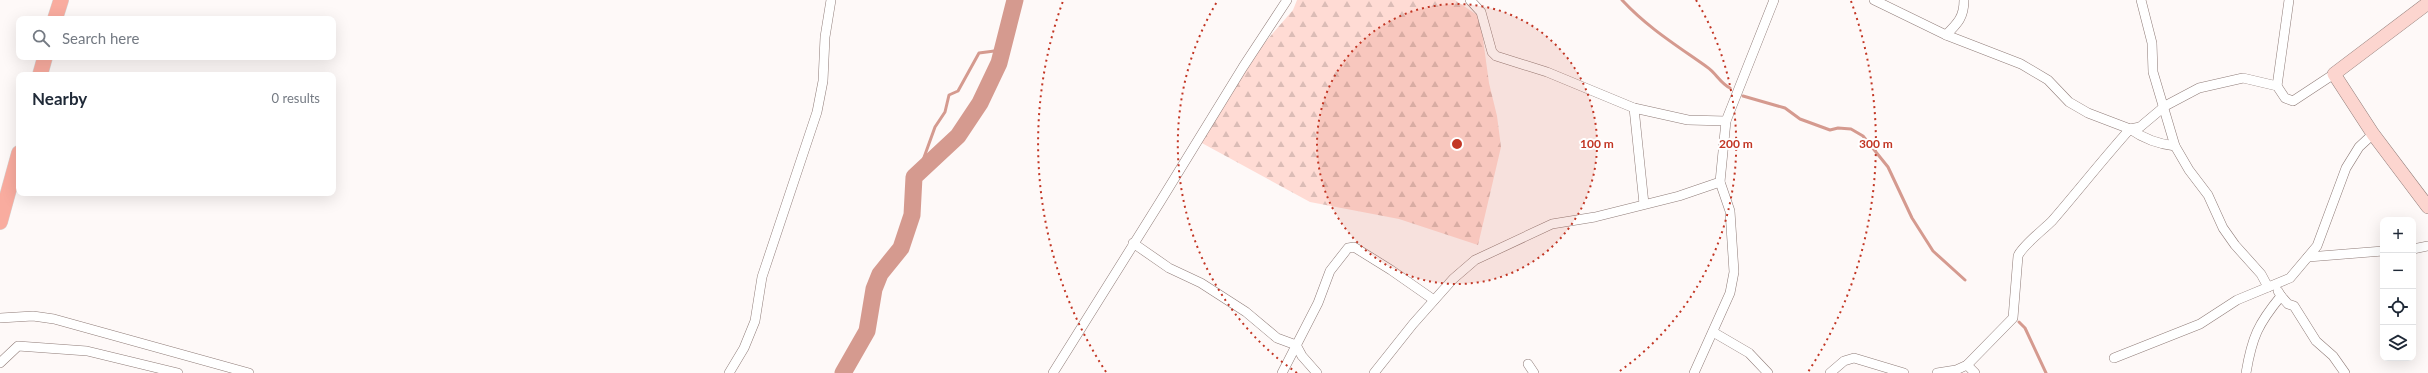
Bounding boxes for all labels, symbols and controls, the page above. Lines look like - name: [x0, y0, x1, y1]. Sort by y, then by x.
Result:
- search box: [16, 16, 336, 60]
- icon: search: [30, 27, 52, 49]
- text: Search here: [62, 29, 139, 47]
- text: Nearby: [32, 88, 87, 109]
- text: 0 results: [272, 90, 320, 106]
- text: 100 m: [1580, 136, 1614, 151]
- text: 200 m: [1719, 136, 1753, 151]
- text: 300 m: [1859, 136, 1893, 151]
- centre of rings: [1450, 137, 1464, 151]
- map controls: [2380, 217, 2416, 361]
- button: +: [2380, 217, 2416, 253]
- button: −: [2380, 253, 2416, 289]
- button: locate: [2380, 289, 2416, 325]
- button: layers: [2380, 325, 2416, 361]

